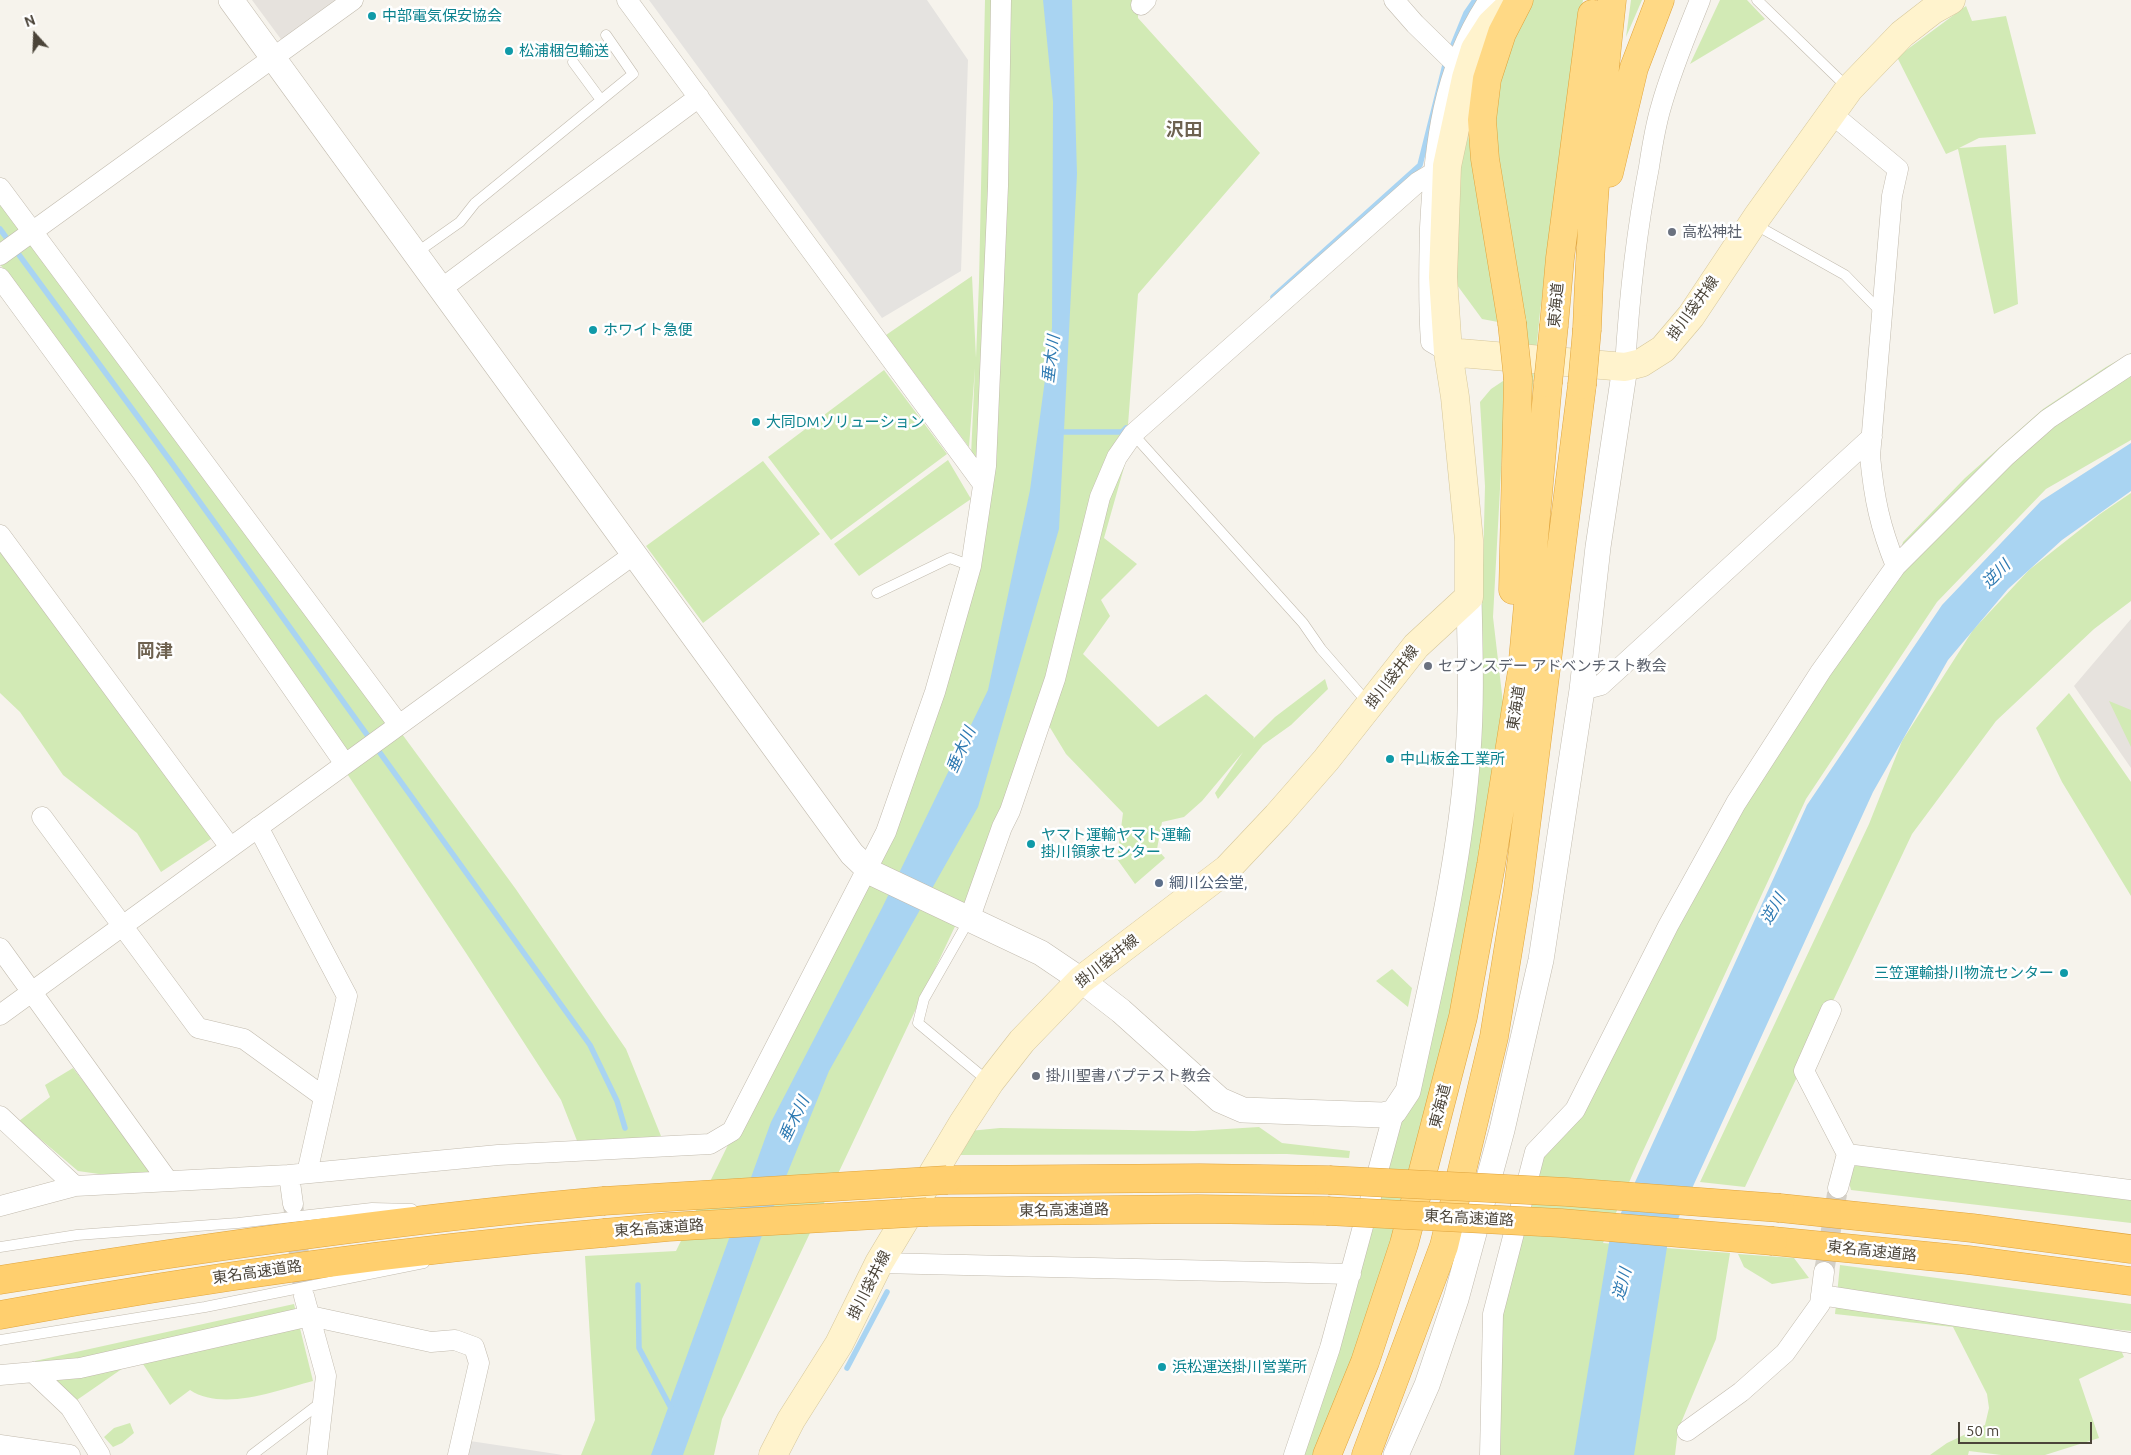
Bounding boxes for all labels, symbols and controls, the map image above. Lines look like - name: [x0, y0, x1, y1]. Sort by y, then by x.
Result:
- place label: 中部電気保安協会: [382, 7, 502, 25]
- north arrow: [10, 10, 60, 60]
- marker: 中部電気保安協会: [366, 10, 378, 22]
- text: N: [22, 12, 38, 30]
- place label: 松浦梱包輸送: [519, 42, 609, 60]
- marker: 松浦梱包輸送: [503, 45, 515, 57]
- district label: 沢田: [1166, 119, 1202, 141]
- place label: 高松神社: [1682, 223, 1742, 241]
- marker: 高松神社: [1666, 226, 1678, 238]
- street label: 掛川袋井線: [1664, 272, 1722, 344]
- street label: 東海道: [1545, 282, 1567, 328]
- place label: ホワイト急便: [603, 321, 693, 339]
- marker: ホワイト急便: [587, 324, 599, 336]
- water label: 垂木川: [1039, 334, 1063, 384]
- place label: 大同DMソリューション: [766, 413, 925, 431]
- marker: 大同DMソリューション: [750, 416, 762, 428]
- water label: 逆川: [1978, 556, 2014, 592]
- district label: 岡津: [137, 640, 173, 662]
- street label: 掛川袋井線: [1362, 642, 1422, 712]
- place label: セブンスデー アドベンチスト教会: [1438, 657, 1666, 675]
- marker: セブンスデー アドベンチスト教会: [1422, 660, 1434, 672]
- street label: 東海道: [1504, 684, 1528, 732]
- water label: 垂木川: [942, 724, 980, 776]
- place label: 中山板金工業所: [1400, 750, 1505, 768]
- marker: 中山板金工業所: [1384, 753, 1396, 765]
- place label: ヤマト運輸ヤマト運輸 掛川領家センター: [1041, 826, 1191, 861]
- marker: ヤマト運輸ヤマト運輸 掛川領家センター: [1025, 838, 1037, 850]
- place label: 綱川公会堂,: [1169, 874, 1248, 892]
- marker: 綱川公会堂,: [1153, 877, 1165, 889]
- water label: 逆川: [1757, 890, 1789, 928]
- street label: 掛川袋井線: [1072, 931, 1142, 991]
- place label: 三笠運輸掛川物流センター: [1874, 964, 2054, 982]
- marker: 三笠運輸掛川物流センター: [2058, 967, 2070, 979]
- place label: 掛川聖書バプテスト教会: [1046, 1067, 1211, 1085]
- marker: 掛川聖書バプテスト教会: [1030, 1070, 1042, 1082]
- street label: 東海道: [1426, 1082, 1454, 1130]
- water label: 垂木川: [775, 1093, 813, 1145]
- street label: 東名高速道路: [1019, 1200, 1109, 1220]
- street label: 東名高速道路: [1424, 1207, 1514, 1229]
- street label: 東名高速道路: [613, 1216, 705, 1240]
- street label: 東名高速道路: [1826, 1237, 1918, 1265]
- street label: 掛川袋井線: [844, 1248, 894, 1322]
- street label: 東名高速道路: [211, 1257, 303, 1287]
- water label: 逆川: [1609, 1266, 1635, 1302]
- place label: 浜松運送掛川営業所: [1172, 1358, 1307, 1376]
- marker: 浜松運送掛川営業所: [1156, 1361, 1168, 1373]
- scale bar: [1961, 1412, 2095, 1444]
- text: 50 m: [1966, 1422, 1999, 1439]

